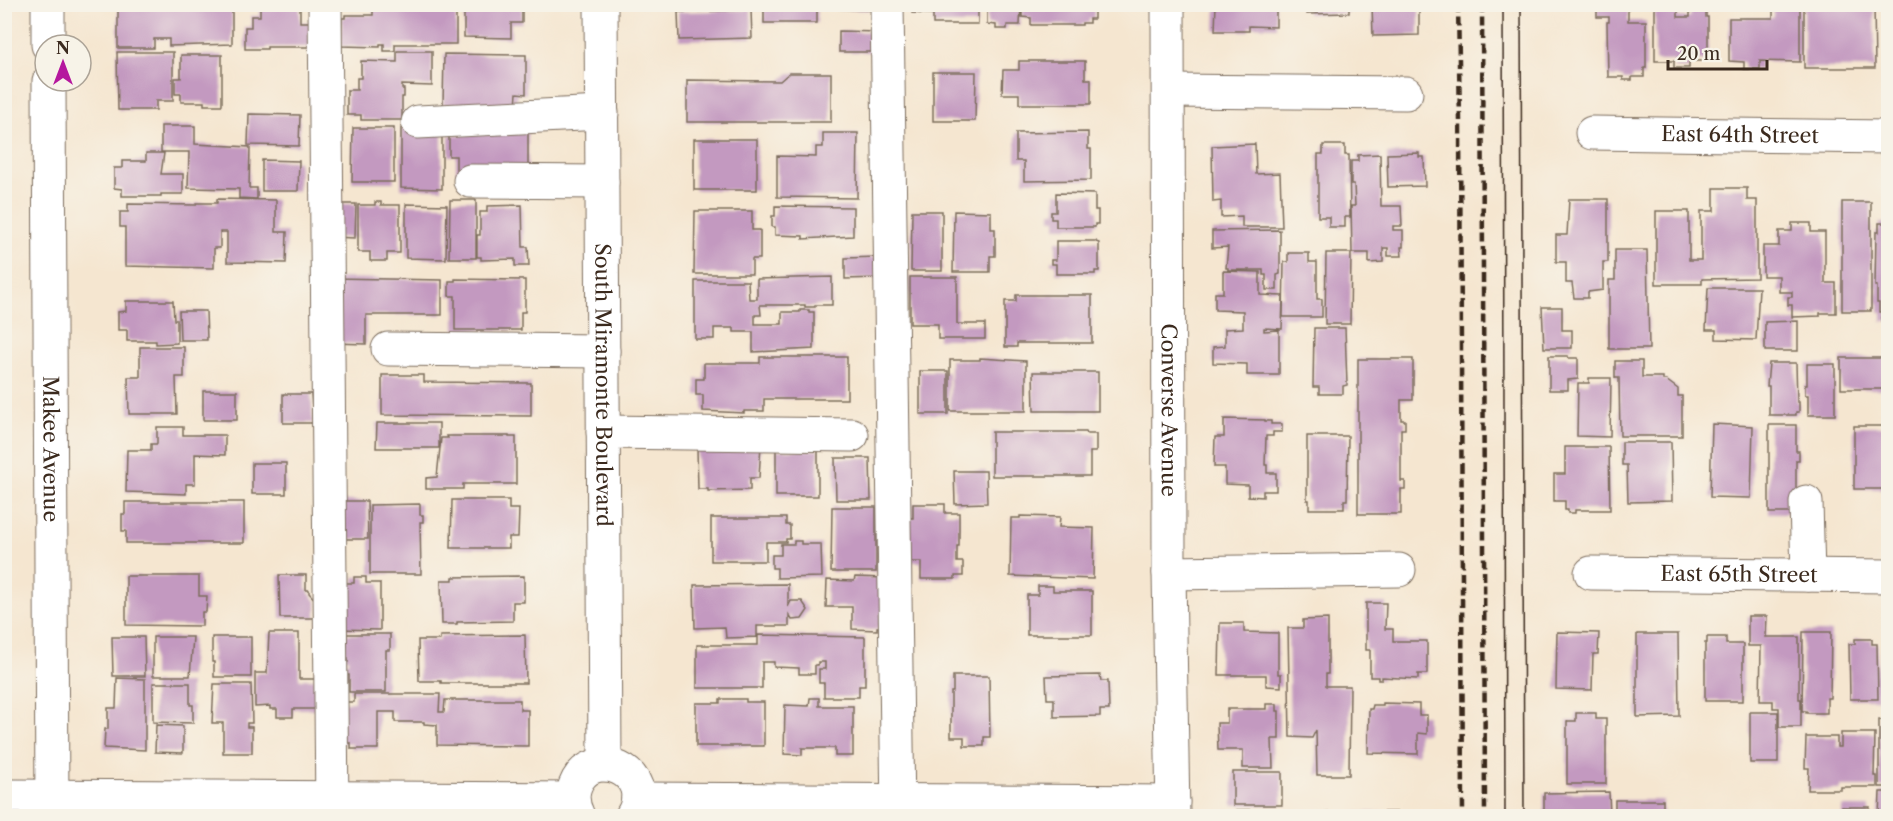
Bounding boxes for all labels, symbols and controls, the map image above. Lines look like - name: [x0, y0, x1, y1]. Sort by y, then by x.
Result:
- north arrow: [33, 33, 93, 93]
- scale bar: [1668, 33, 1767, 71]
- text: N: [56, 38, 70, 58]
- text: 20 m: [1677, 43, 1721, 65]
- street label: East 64th Street: [1661, 121, 1820, 148]
- street label: South Miramonte Boulevard: [590, 243, 617, 527]
- street label: Converse Avenue: [1157, 323, 1182, 497]
- street label: Makee Avenue: [38, 376, 64, 522]
- street label: East 65th Street: [1660, 561, 1818, 587]

